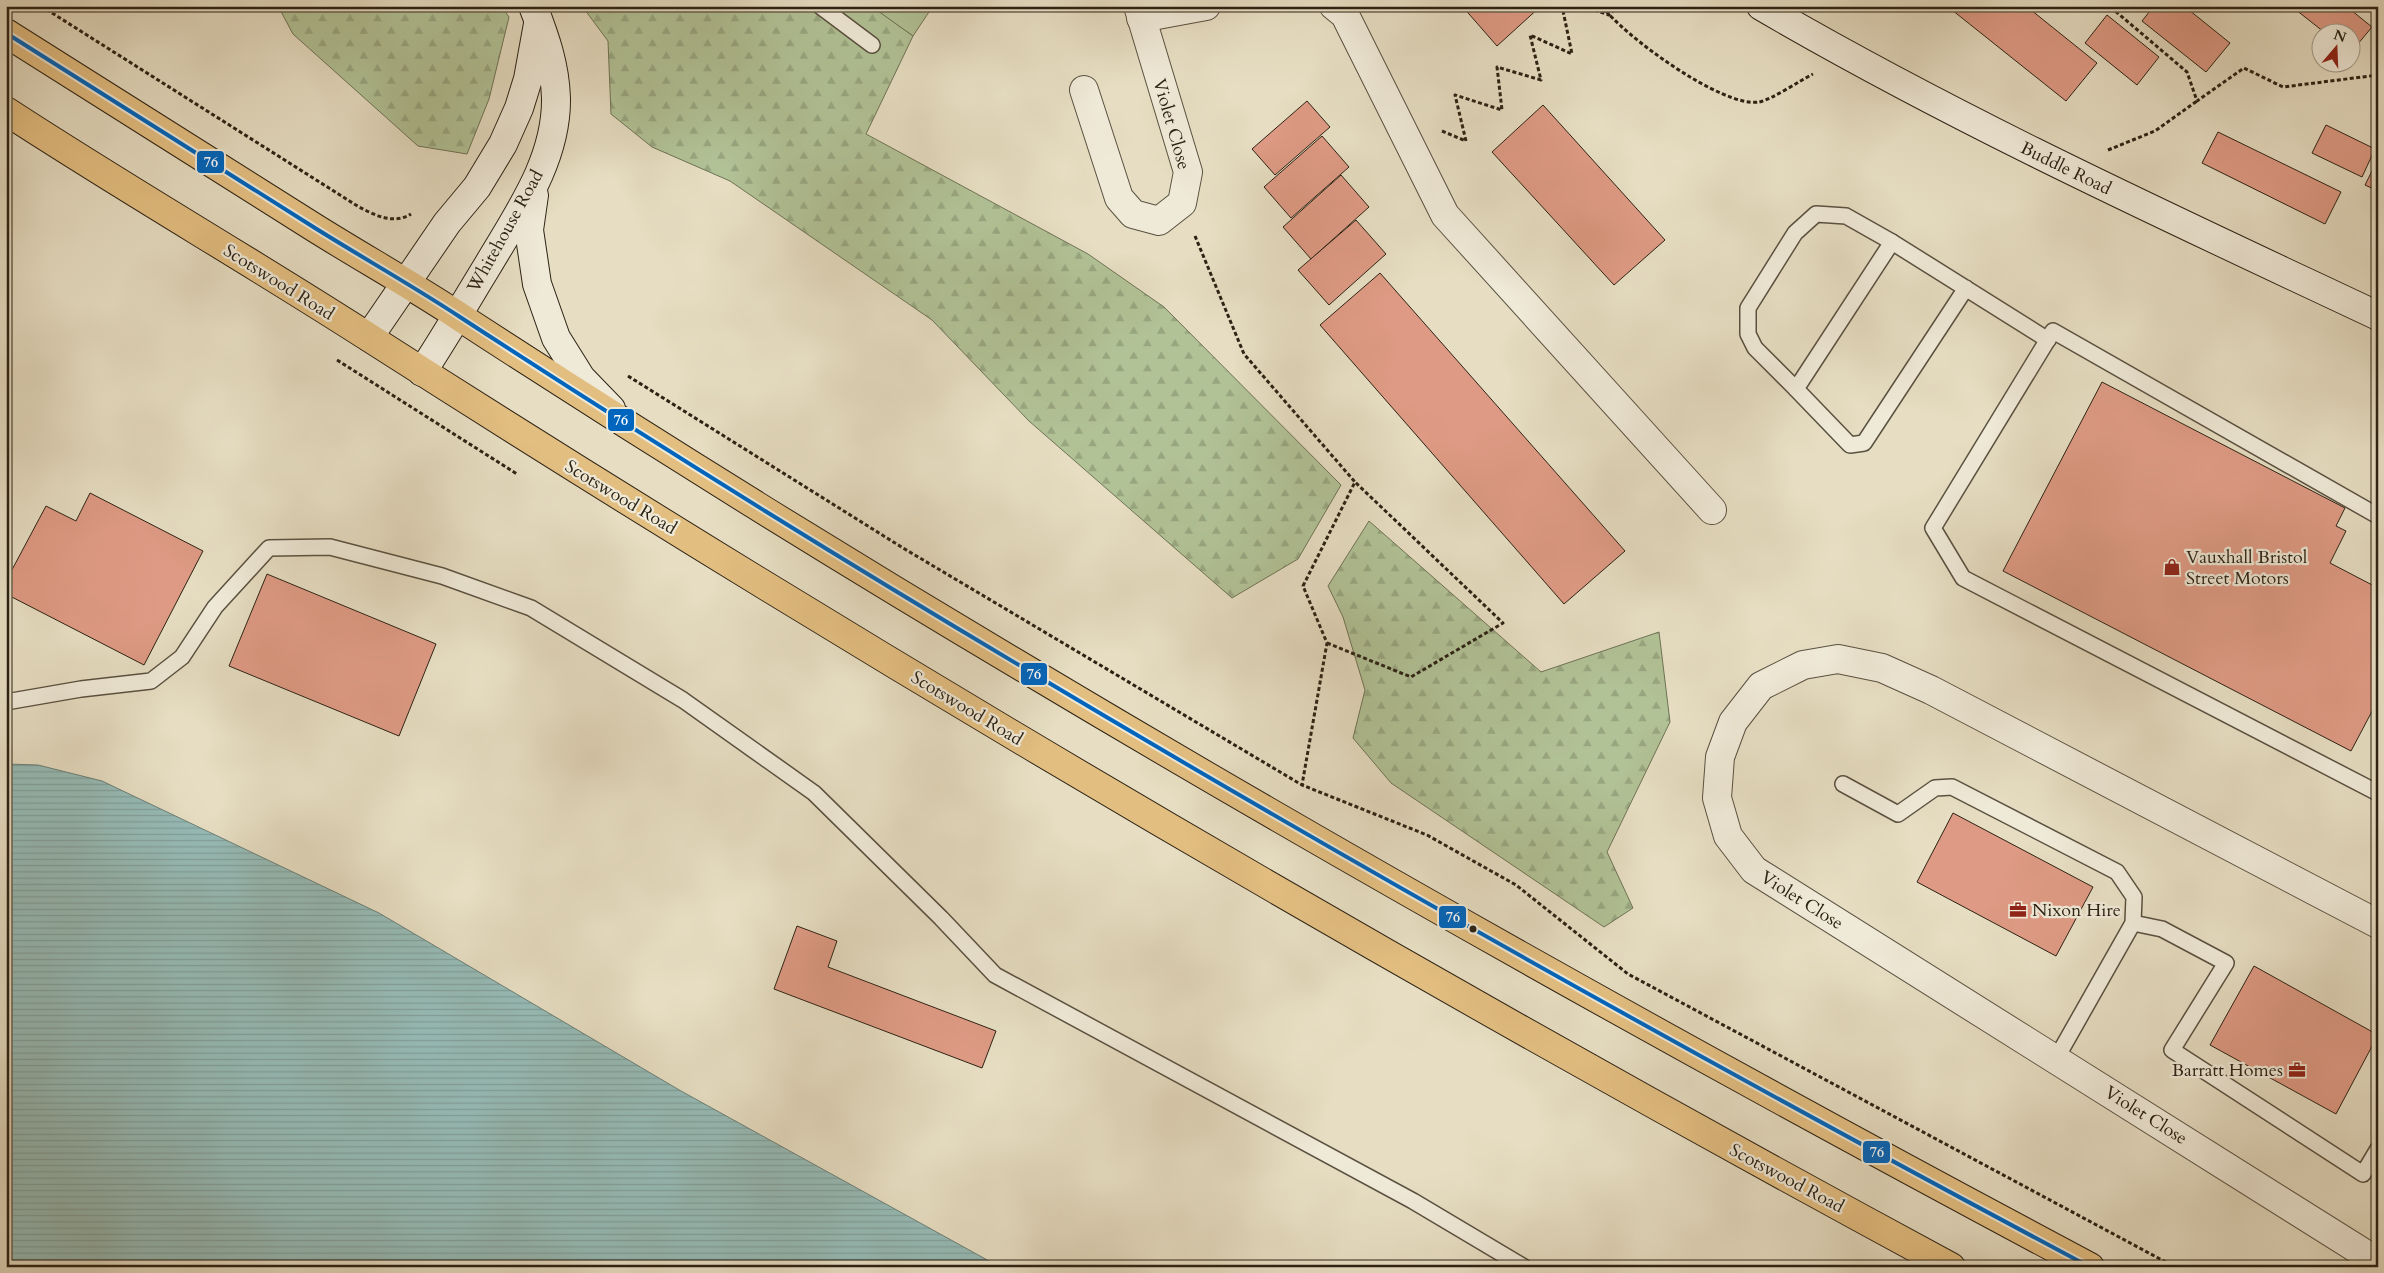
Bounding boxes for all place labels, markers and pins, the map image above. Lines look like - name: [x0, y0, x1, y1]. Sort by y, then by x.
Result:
- place label: Vauxhall Bristol Street Motors: [2186, 545, 2308, 591]
- shop icon: Vauxhall Bristol Street Motors: [2162, 557, 2182, 577]
- place label: Nixon Hire: [2032, 898, 2121, 923]
- office icon: Nixon Hire: [2008, 900, 2028, 920]
- unlabelled marker: [1468, 924, 1478, 934]
- place label: Barratt Homes: [2172, 1058, 2283, 1083]
- office icon: Barratt Homes: [2287, 1060, 2307, 1080]

